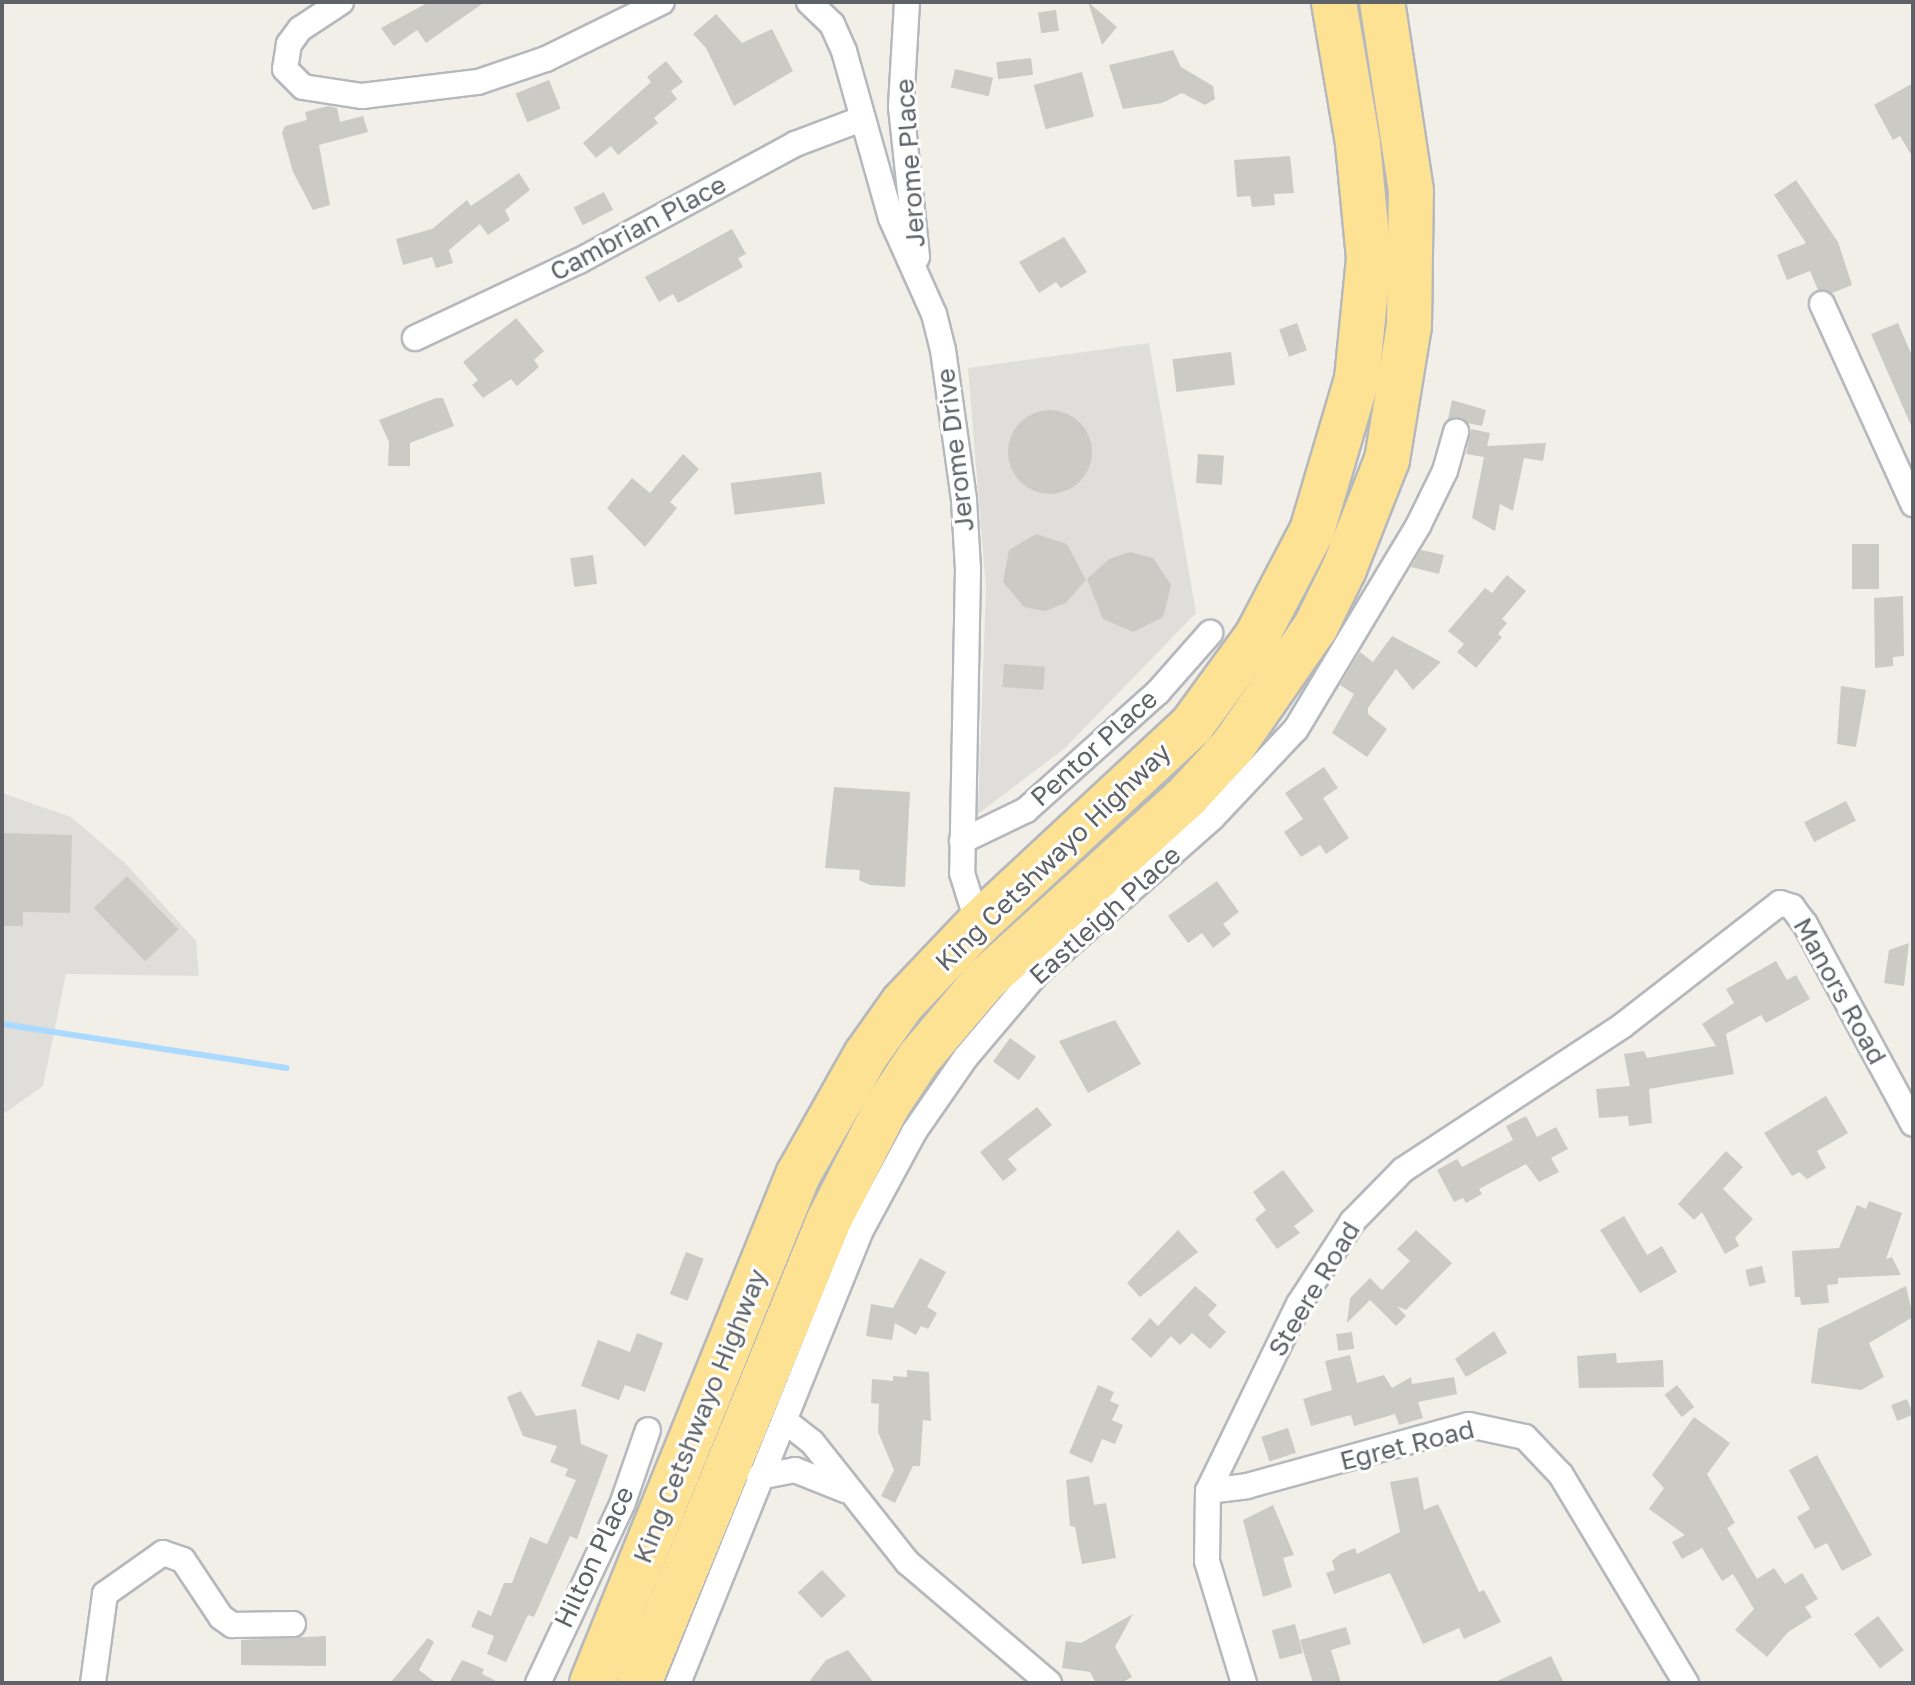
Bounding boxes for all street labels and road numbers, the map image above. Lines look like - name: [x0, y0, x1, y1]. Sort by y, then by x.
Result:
- street label: Jerome Place: [889, 78, 931, 248]
- street label: Cambrian Place: [545, 168, 731, 288]
- street label: Jerome Drive: [930, 367, 980, 533]
- street label: Pentor Place: [1024, 683, 1164, 813]
- street label: King Cetshwayo Highway: [929, 736, 1177, 978]
- street label: Eastleigh Place: [1023, 839, 1187, 991]
- street label: Manors Road: [1787, 912, 1893, 1070]
- street label: Steere Road: [1262, 1216, 1366, 1362]
- street label: King Cetshwayo Highway: [627, 1264, 773, 1568]
- street label: Egret Road: [1337, 1413, 1477, 1477]
- street label: Hilton Place: [548, 1481, 640, 1633]

